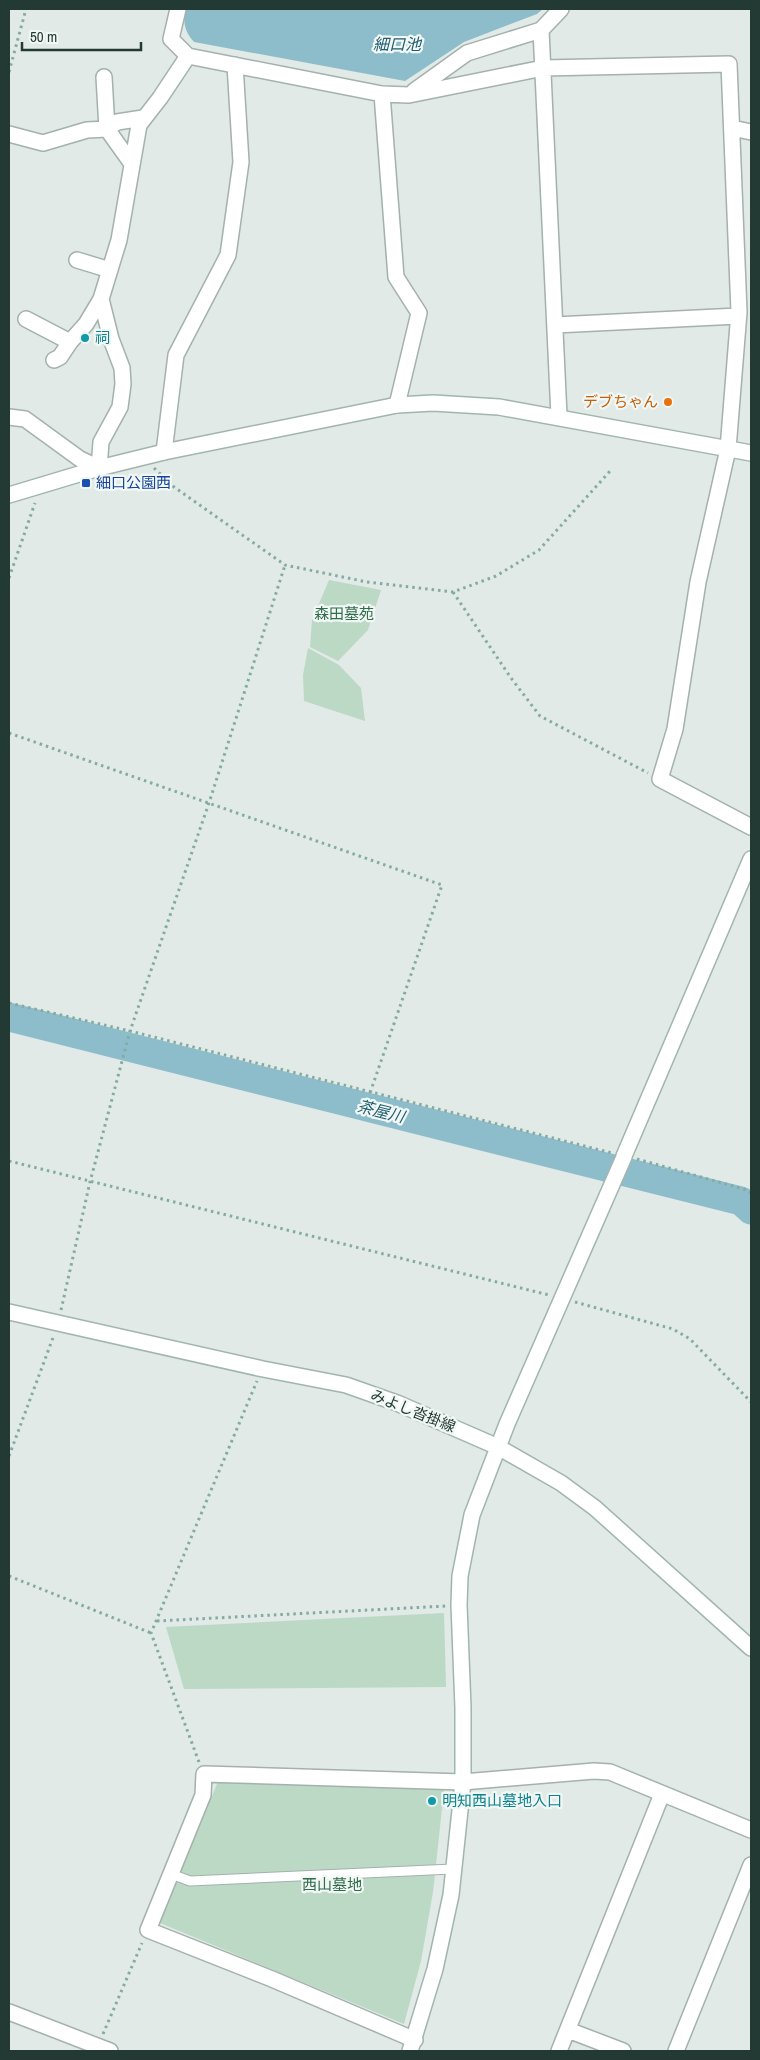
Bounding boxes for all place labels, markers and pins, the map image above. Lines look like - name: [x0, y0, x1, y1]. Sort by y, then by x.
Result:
- place label: 祠: [95, 327, 110, 348]
- marker: 祠: [79, 332, 91, 344]
- place label: デブちゃん: [583, 391, 658, 412]
- marker: デブちゃん: [662, 396, 674, 408]
- place label: 細口公園西: [96, 472, 171, 493]
- marker: 細口公園西: [80, 477, 92, 489]
- place label: 明知西山墓地入口: [442, 1790, 562, 1811]
- marker: 明知西山墓地入口: [426, 1795, 438, 1807]

